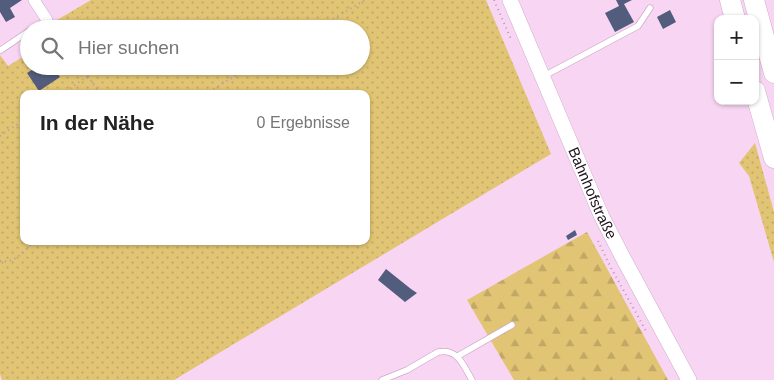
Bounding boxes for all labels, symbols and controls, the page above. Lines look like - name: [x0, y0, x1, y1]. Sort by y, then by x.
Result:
- map controls: [714, 15, 759, 105]
- button: +: [714, 15, 759, 60]
- search box: [20, 20, 370, 75]
- icon: search: [38, 34, 66, 62]
- text: Hier suchen: [78, 37, 179, 58]
- button: −: [714, 60, 759, 105]
- text: In der Nähe: [40, 111, 154, 134]
- text: 0 Ergebnisse: [257, 114, 350, 131]
- street label: Bahnhofstraße: [565, 145, 621, 242]

